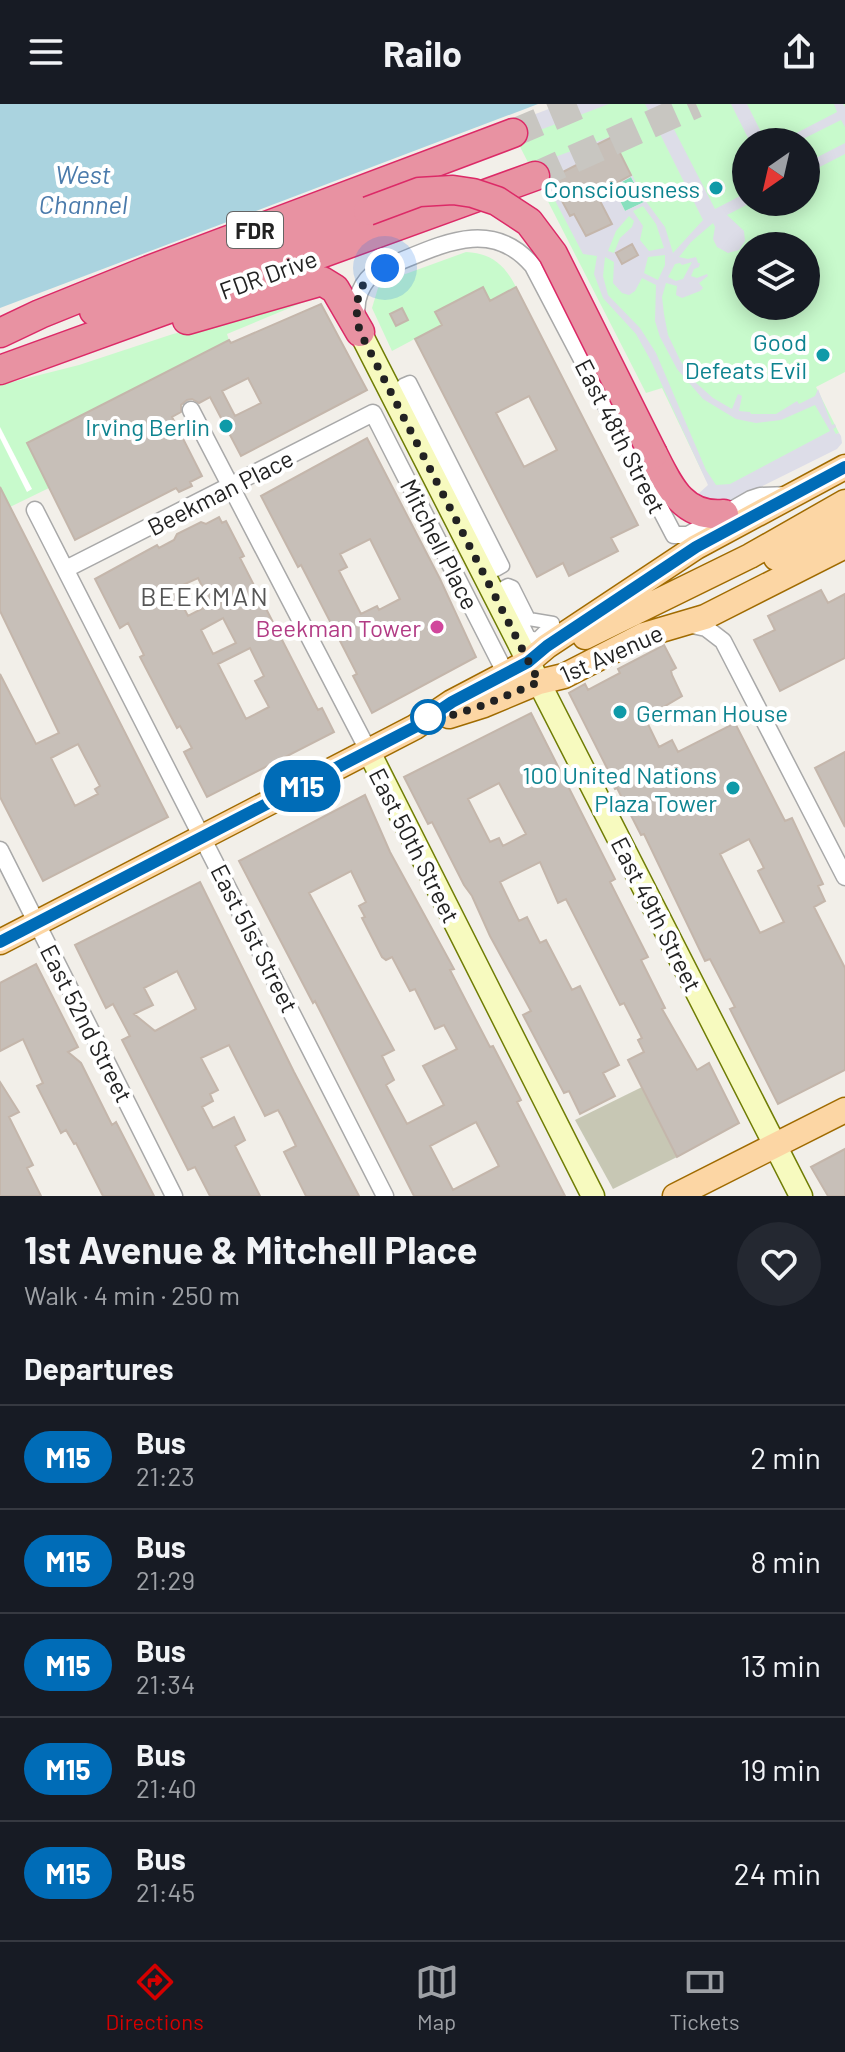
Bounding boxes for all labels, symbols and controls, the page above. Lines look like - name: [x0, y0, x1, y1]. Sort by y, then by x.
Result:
- icon: menu: [24, 30, 68, 74]
- icon: share: [777, 30, 821, 74]
- text: Railo: [383, 31, 462, 74]
- north arrow: [732, 128, 820, 216]
- map controls: [732, 128, 820, 320]
- water label: West Channel: [39, 158, 128, 219]
- place label: Consciousness: [544, 174, 700, 203]
- marker: Consciousness: [707, 179, 725, 197]
- road number: FDR: [227, 212, 283, 248]
- button: layers: [732, 232, 820, 320]
- street label: FDR Drive: [215, 243, 321, 305]
- your location: [365, 248, 405, 288]
- place label: Good Defeats Evil: [685, 327, 807, 384]
- marker: Good Defeats Evil: [814, 346, 832, 364]
- street label: East 48th Street: [570, 354, 672, 518]
- place label: Irving Berlin: [85, 412, 210, 441]
- marker: Irving Berlin: [217, 417, 235, 435]
- street label: Beekman Place: [142, 443, 298, 541]
- street label: Mitchell Place: [395, 474, 485, 614]
- district label: BEEKMAN: [140, 580, 270, 611]
- place label: Beekman Tower: [255, 613, 421, 642]
- street label: 1st Avenue: [555, 617, 667, 689]
- marker: Beekman Tower: [428, 618, 446, 636]
- place label: German House: [636, 698, 788, 727]
- unlabelled marker: [411, 700, 445, 734]
- marker: German House: [611, 703, 629, 721]
- line badge: M15: [256, 760, 348, 812]
- place label: 100 United Nations Plaza Tower: [522, 760, 717, 817]
- street label: East 50th Street: [364, 763, 466, 927]
- text: M15: [279, 769, 325, 803]
- marker: 100 United Nations Plaza Tower: [724, 779, 742, 797]
- street label: East 49th Street: [606, 832, 708, 996]
- street label: East 51st Street: [205, 859, 305, 1017]
- street label: East 52nd Street: [35, 939, 139, 1107]
- button: heart: [737, 1222, 821, 1306]
- text: 1st Avenue & Mitchell Place: [24, 1226, 477, 1272]
- text: Walk · 4 min · 250 m: [24, 1279, 240, 1310]
- text: Departures: [24, 1350, 174, 1386]
- text: Bus: [136, 1424, 186, 1460]
- text: 2 min: [750, 1439, 821, 1475]
- text: M15: [45, 1440, 91, 1474]
- text: 21:23: [136, 1460, 195, 1491]
- text: Bus: [136, 1528, 186, 1564]
- text: 8 min: [751, 1543, 821, 1579]
- text: M15: [45, 1544, 91, 1578]
- text: 21:29: [136, 1564, 195, 1595]
- text: Bus: [136, 1632, 186, 1668]
- text: 13 min: [740, 1647, 821, 1683]
- text: M15: [45, 1648, 91, 1682]
- text: 21:34: [136, 1668, 195, 1699]
- text: Bus: [136, 1736, 186, 1772]
- text: 19 min: [740, 1751, 821, 1787]
- text: M15: [45, 1752, 91, 1786]
- text: 21:40: [136, 1772, 197, 1803]
- text: Bus: [136, 1840, 186, 1876]
- text: 24 min: [734, 1855, 821, 1891]
- text: M15: [45, 1856, 91, 1890]
- text: 21:45: [136, 1876, 195, 1907]
- tab: Directions: [105, 1960, 204, 2034]
- tab: Map: [415, 1960, 459, 2034]
- tab: Tickets: [670, 1960, 740, 2034]

